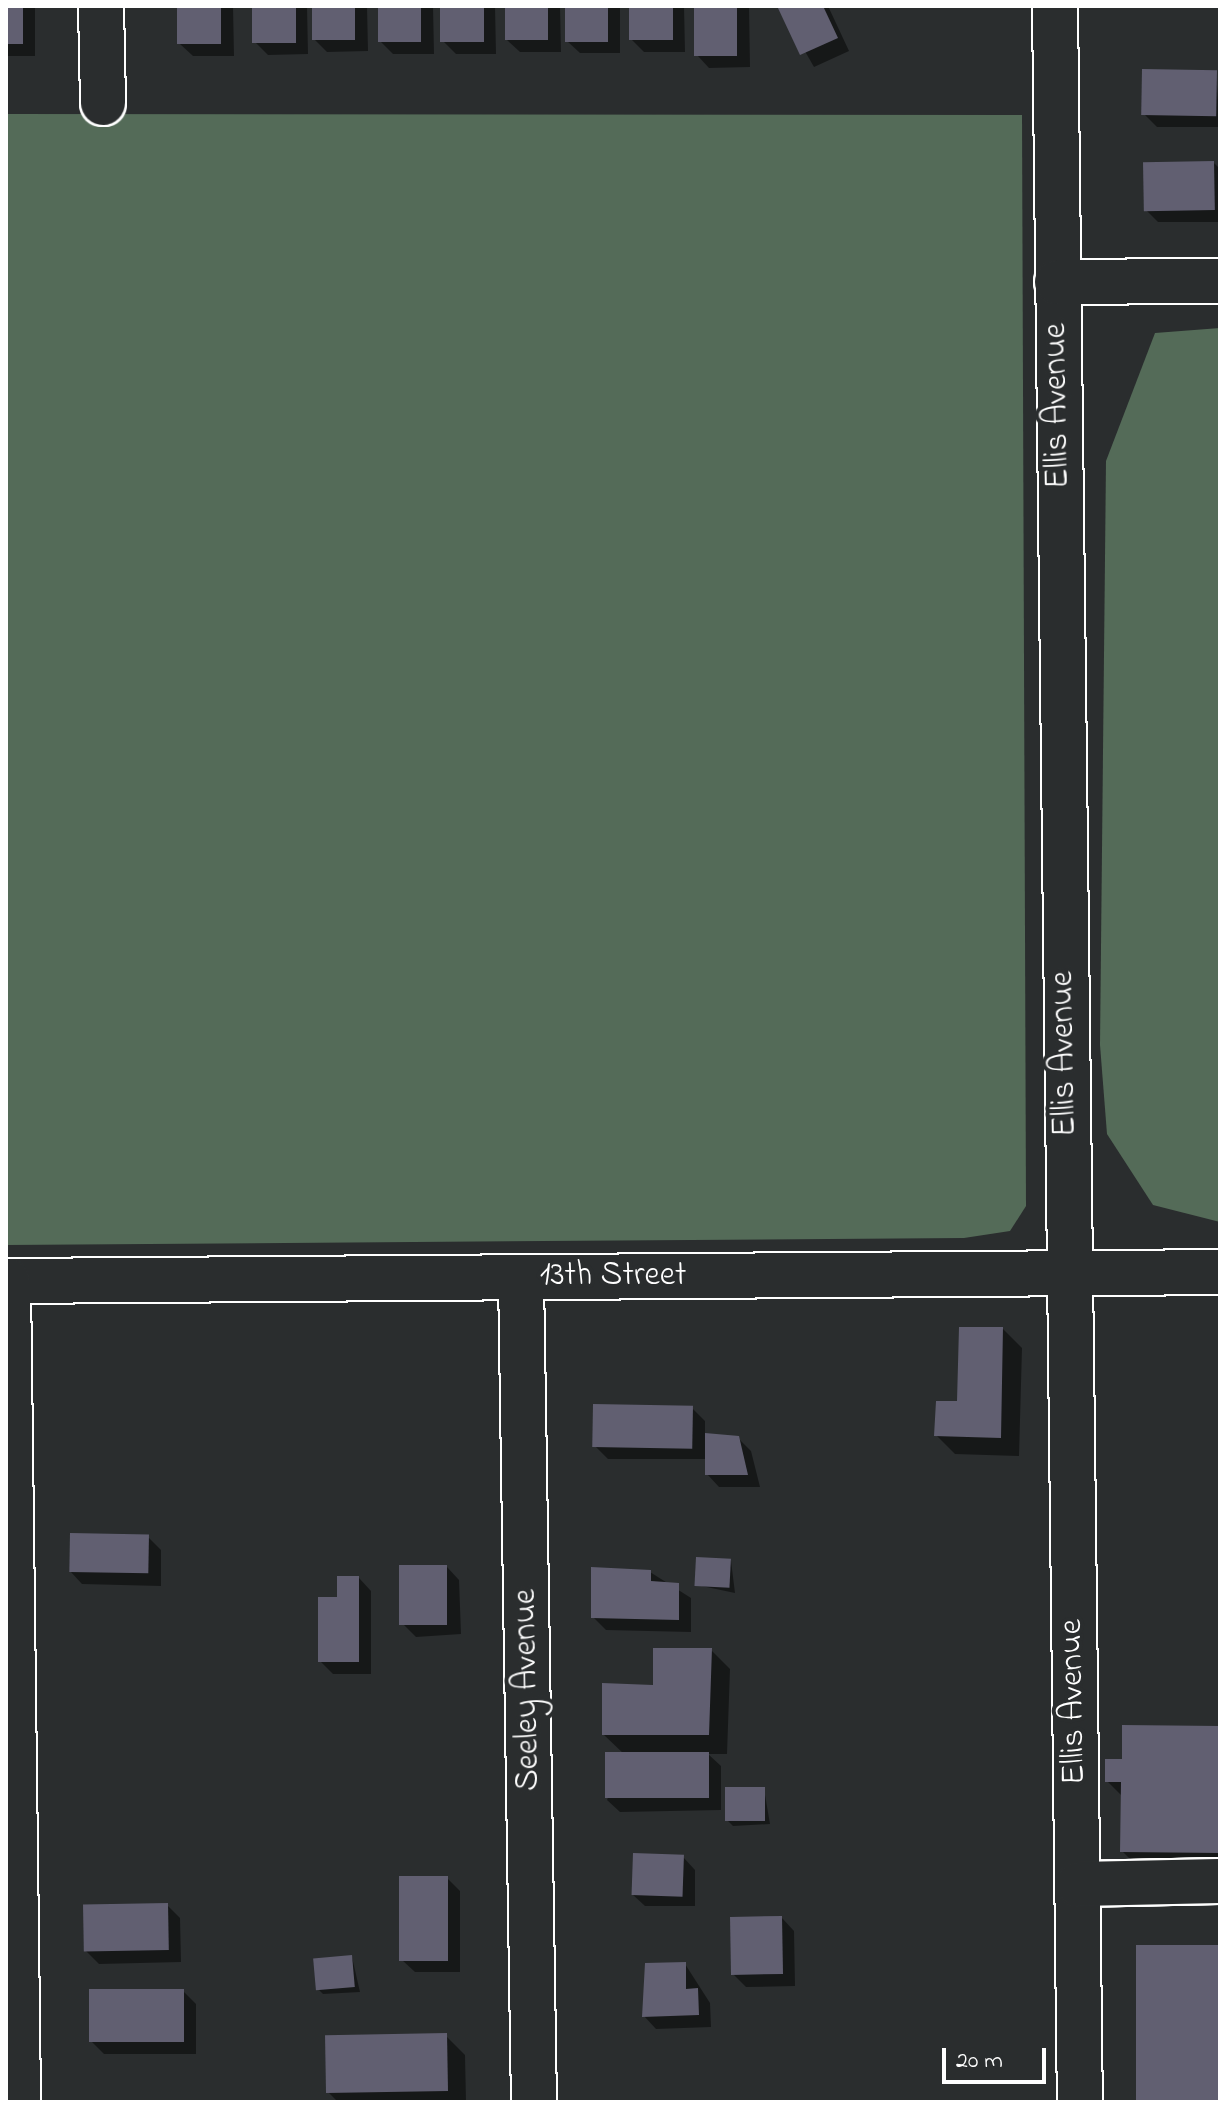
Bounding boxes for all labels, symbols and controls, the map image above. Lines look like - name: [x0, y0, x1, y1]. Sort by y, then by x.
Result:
- street label: Ellis Avenue: [1036, 323, 1080, 489]
- street label: Ellis Avenue: [1043, 971, 1087, 1137]
- street label: 13th Street: [540, 1257, 686, 1297]
- street label: Seeley Avenue: [506, 1589, 550, 1791]
- street label: Ellis Avenue: [1052, 1619, 1096, 1785]
- scale bar: [946, 2032, 1050, 2082]
- text: 20 m: [956, 2044, 1003, 2079]

